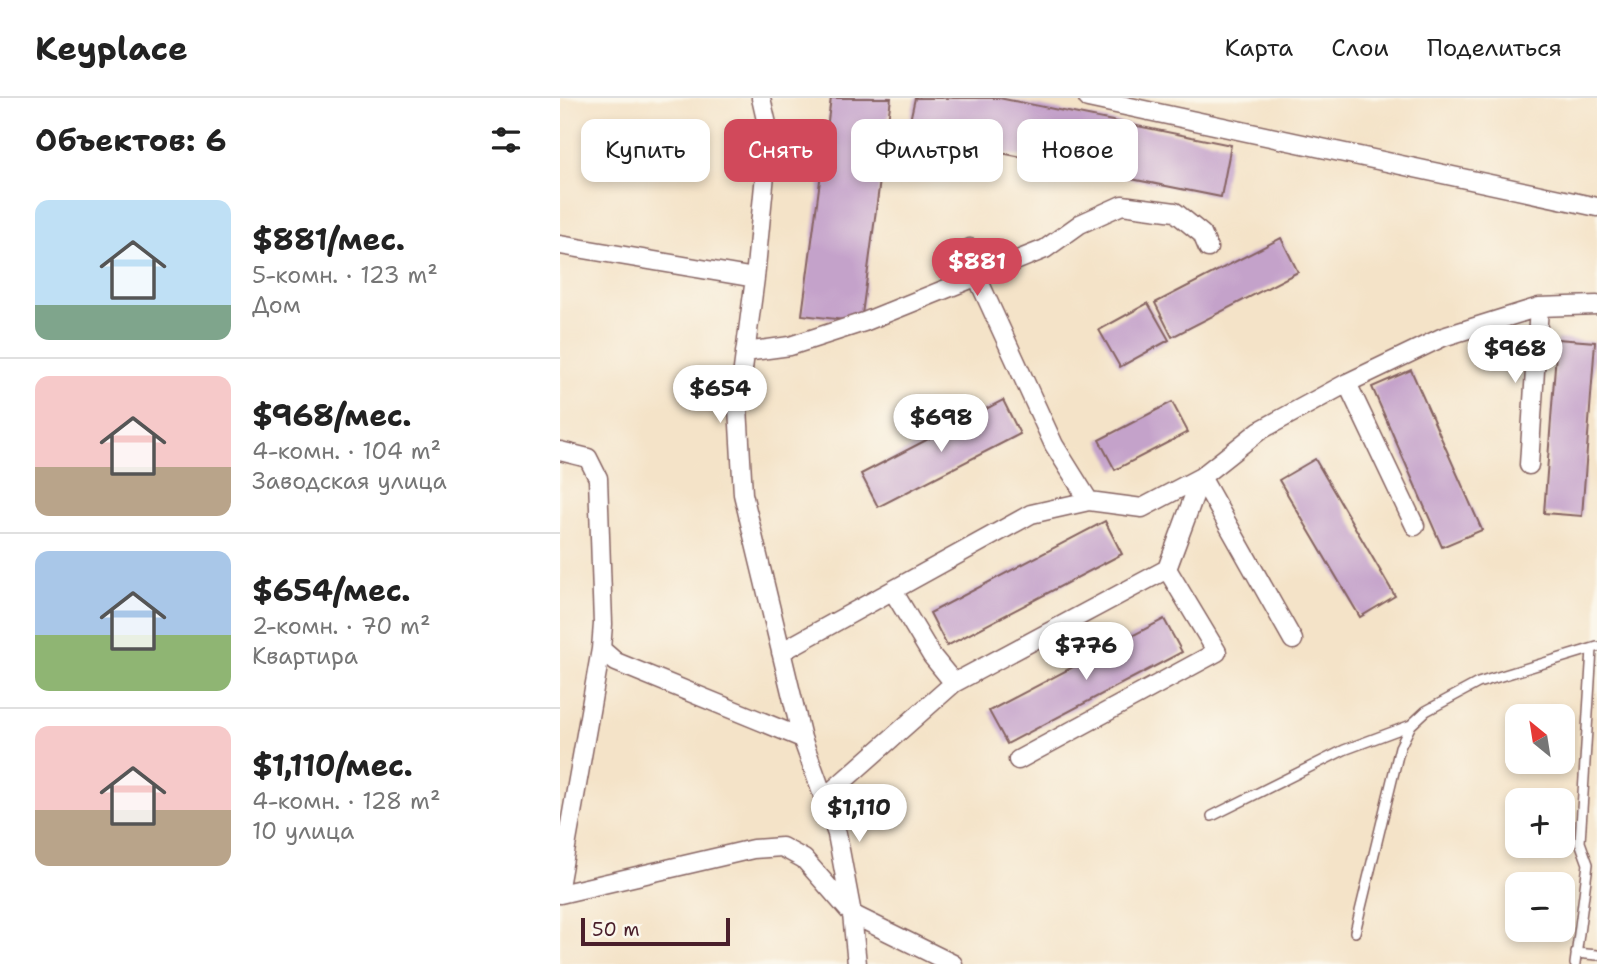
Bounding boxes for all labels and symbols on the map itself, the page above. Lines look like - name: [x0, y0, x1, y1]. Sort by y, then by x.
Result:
- pin: $881: [936, 238, 1018, 298]
- pin: $968: [1474, 326, 1556, 385]
- pin: $654: [679, 366, 761, 425]
- pin: $698: [900, 394, 982, 454]
- pin: $776: [1045, 622, 1127, 682]
- north arrow: [1505, 704, 1575, 774]
- pin: $1,110: [802, 784, 916, 844]
- scale bar: [581, 915, 730, 947]

